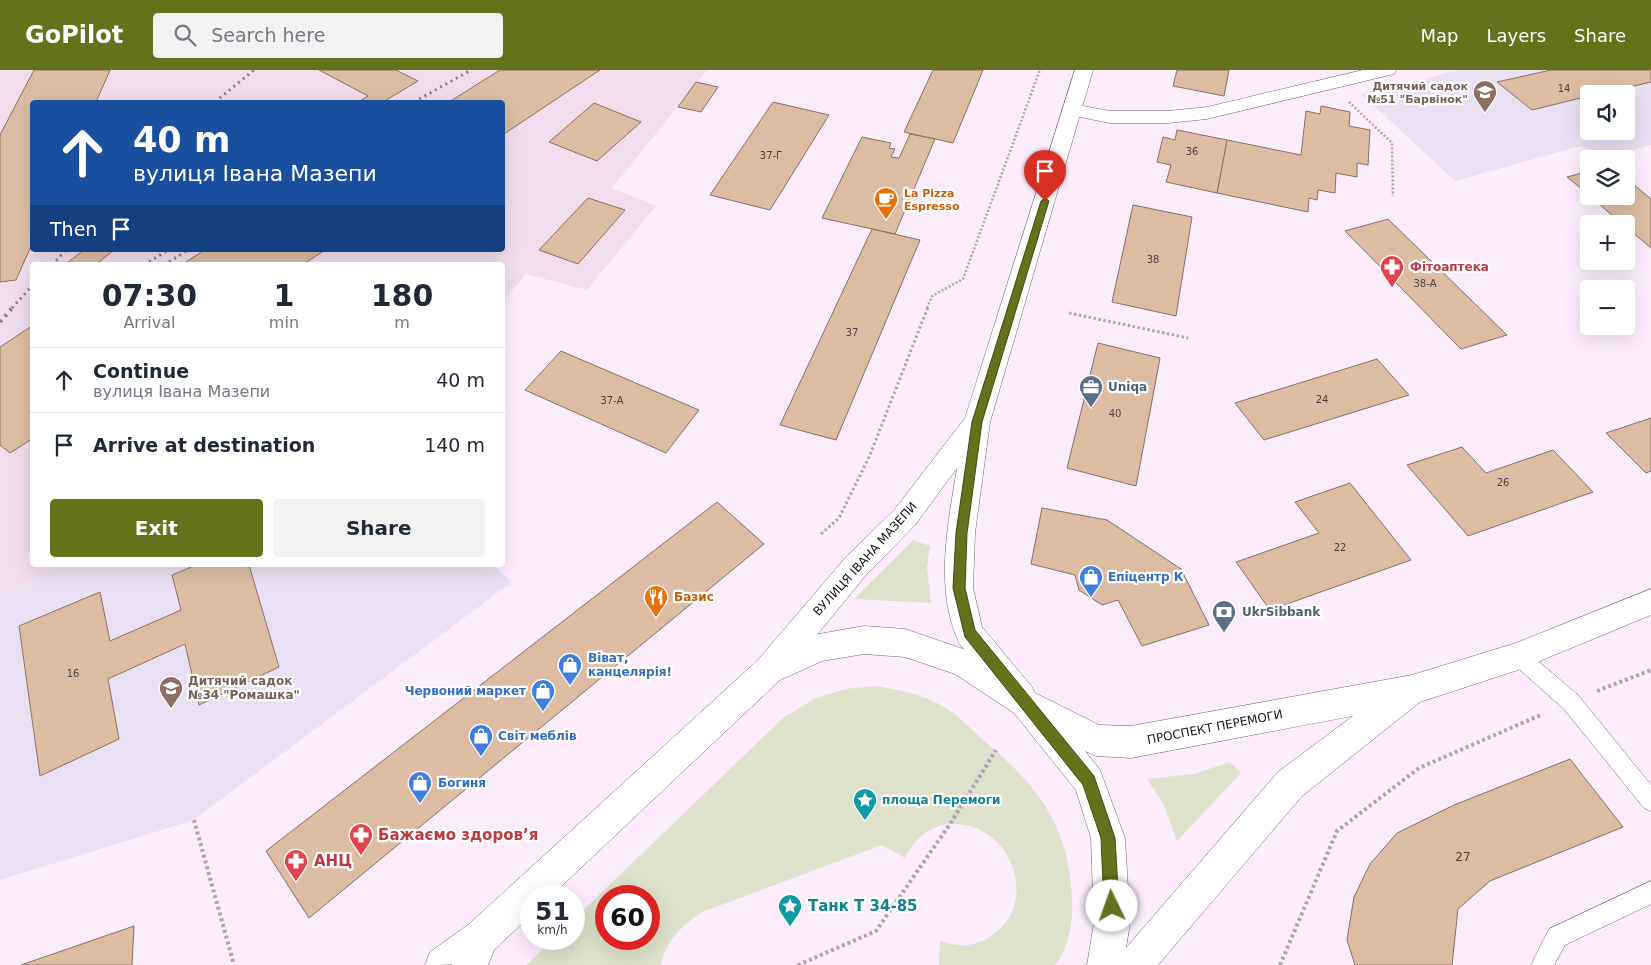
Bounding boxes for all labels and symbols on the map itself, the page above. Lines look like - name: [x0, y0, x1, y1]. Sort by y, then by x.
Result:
- school or university icon: Дитячий садок №51 "Барвінок": [1472, 79, 1498, 113]
- place label: Дитячий садок №51 "Барвінок": [1367, 80, 1469, 106]
- house number: 14: [1558, 83, 1570, 94]
- house number: 36: [1186, 146, 1198, 157]
- house number: 37-Г: [760, 150, 782, 161]
- pin: [1024, 150, 1066, 201]
- cafe icon: La Pizza Espresso: [873, 186, 899, 220]
- place label: La Pizza Espresso: [904, 187, 960, 213]
- house number: 38: [1147, 254, 1159, 265]
- pharmacy icon: Фітоаптека: [1379, 254, 1405, 288]
- place label: Фітоаптека: [1410, 260, 1489, 274]
- house number: 38-А: [1413, 278, 1437, 289]
- house number: 37: [846, 327, 858, 338]
- office icon: Uniqa: [1078, 374, 1104, 408]
- place label: Uniqa: [1108, 380, 1147, 394]
- house number: 24: [1316, 394, 1328, 405]
- house number: 37-А: [600, 395, 624, 406]
- house number: 40: [1109, 408, 1121, 419]
- house number: 26: [1497, 477, 1509, 488]
- street label: ВУЛИЦЯ ІВАНА МАЗЕПИ: [810, 499, 920, 619]
- house number: 22: [1334, 542, 1346, 553]
- shop icon: Епіцентр К: [1078, 564, 1104, 598]
- place label: Епіцентр К: [1108, 570, 1184, 584]
- restaurant icon: Базис: [643, 584, 669, 618]
- place label: Базис: [674, 590, 714, 604]
- bank icon: UkrSibbank: [1211, 599, 1237, 633]
- place label: UkrSibbank: [1242, 605, 1321, 619]
- place label: Віват, канцелярія!: [588, 651, 672, 679]
- shop icon: Віват, канцелярія!: [557, 652, 583, 686]
- house number: 16: [67, 668, 79, 679]
- place label: Дитячий садок №34 "Ромашка": [188, 674, 300, 702]
- school or university icon: Дитячий садок №34 "Ромашка": [158, 675, 184, 709]
- shop icon: Червоний маркет: [530, 678, 556, 712]
- place label: Червоний маркет: [405, 684, 526, 698]
- street label: ПРОСПЕКТ ПЕРЕМОГИ: [1146, 707, 1284, 747]
- shop icon: Світ меблів: [468, 723, 494, 757]
- place label: Світ меблів: [498, 729, 577, 743]
- shop icon: Богиня: [407, 770, 433, 804]
- place label: Богиня: [438, 776, 486, 790]
- place icon: площа Перемоги: [852, 787, 878, 821]
- place label: площа Перемоги: [882, 793, 1001, 807]
- pharmacy icon: Бажаємо здоровʼя: [348, 822, 374, 856]
- place label: Бажаємо здоровʼя: [378, 826, 538, 844]
- pharmacy icon: АНЦ: [283, 848, 309, 882]
- house number: 27: [1455, 850, 1471, 864]
- place label: АНЦ: [314, 852, 352, 870]
- position arrow: [1085, 879, 1137, 931]
- speed limit sign: 60: [595, 885, 660, 950]
- place icon: Танк Т 34-85: [777, 893, 803, 927]
- place label: Танк Т 34-85: [808, 897, 918, 915]

